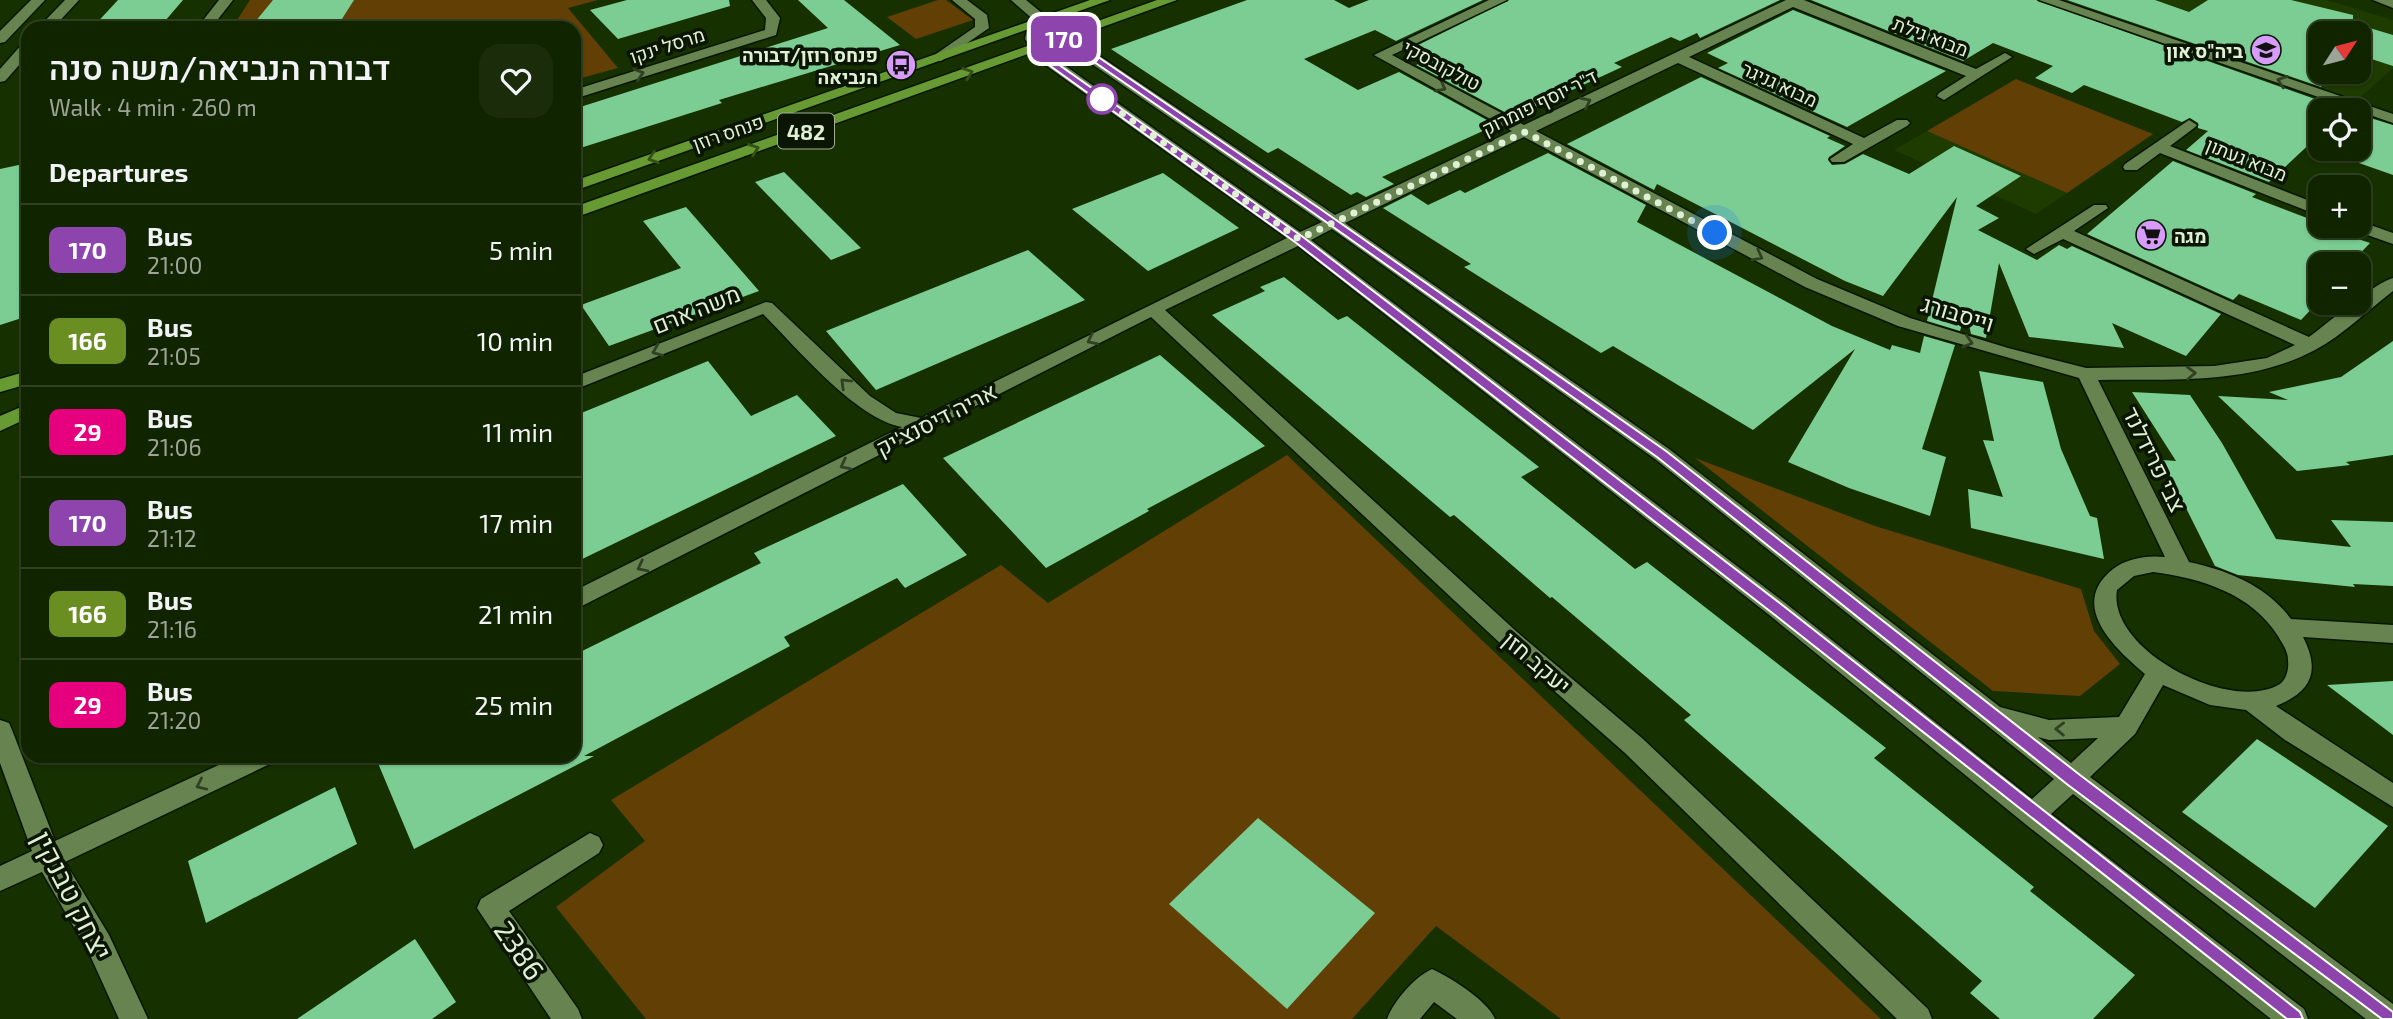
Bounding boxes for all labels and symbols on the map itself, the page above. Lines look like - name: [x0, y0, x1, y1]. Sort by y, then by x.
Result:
- street label: מבוא גילת: [1890, 11, 1972, 61]
- line badge: 170: [1024, 16, 1104, 62]
- north arrow: [2308, 21, 2371, 84]
- street label: מרסל ינקו: [627, 22, 707, 68]
- school or university icon: ביה"ס און: [2249, 33, 2283, 67]
- street label: טולקובסקי: [1399, 35, 1485, 95]
- place label: ביה"ס און: [2166, 39, 2244, 62]
- place label: פנחס רוזן/דבורה הנביאה: [742, 43, 878, 88]
- bus stop icon: פנחס רוזן/דבורה הנביאה: [884, 48, 918, 82]
- street label: מבוא גניגר: [1739, 57, 1821, 111]
- street label: ד"ר יוסף פומרוק: [1478, 64, 1600, 140]
- one-way arrow: [962, 67, 974, 81]
- one-way arrow: [632, 68, 645, 82]
- one-way arrow: [2277, 75, 2289, 89]
- one-way arrow: [1434, 79, 1447, 93]
- unlabelled marker: [1087, 84, 1117, 114]
- one-way arrow: [1579, 97, 1592, 111]
- street label: פנחס רוזן: [689, 109, 767, 155]
- road number: 482: [778, 114, 834, 148]
- street label: מבוא געתון: [2203, 132, 2291, 186]
- one-way arrow: [747, 143, 759, 157]
- one-way arrow: [648, 150, 660, 164]
- your location: [1697, 215, 1732, 250]
- supermarket icon: מגה: [2134, 218, 2168, 252]
- place label: מגה: [2174, 224, 2207, 247]
- one-way arrow: [1751, 247, 1764, 261]
- street label: משה ארם: [648, 279, 744, 339]
- street label: וייסבורג: [1918, 289, 1998, 337]
- one-way arrow: [1087, 332, 1099, 346]
- one-way arrow: [1962, 333, 1974, 348]
- one-way arrow: [651, 343, 663, 357]
- one-way arrow: [2186, 365, 2197, 380]
- street label: אריה דיסנצ'יק: [871, 377, 1001, 461]
- one-way arrow: [840, 379, 853, 392]
- street label: צבי פרידלנד: [2118, 402, 2192, 516]
- one-way arrow: [840, 456, 852, 470]
- one-way arrow: [637, 558, 649, 572]
- street label: יעקב חזן: [1497, 625, 1577, 699]
- one-way arrow: [2054, 721, 2064, 737]
- one-way arrow: [196, 777, 208, 791]
- street label: יצחק טבנקין: [26, 825, 120, 965]
- street label: 2386: [488, 914, 552, 986]

